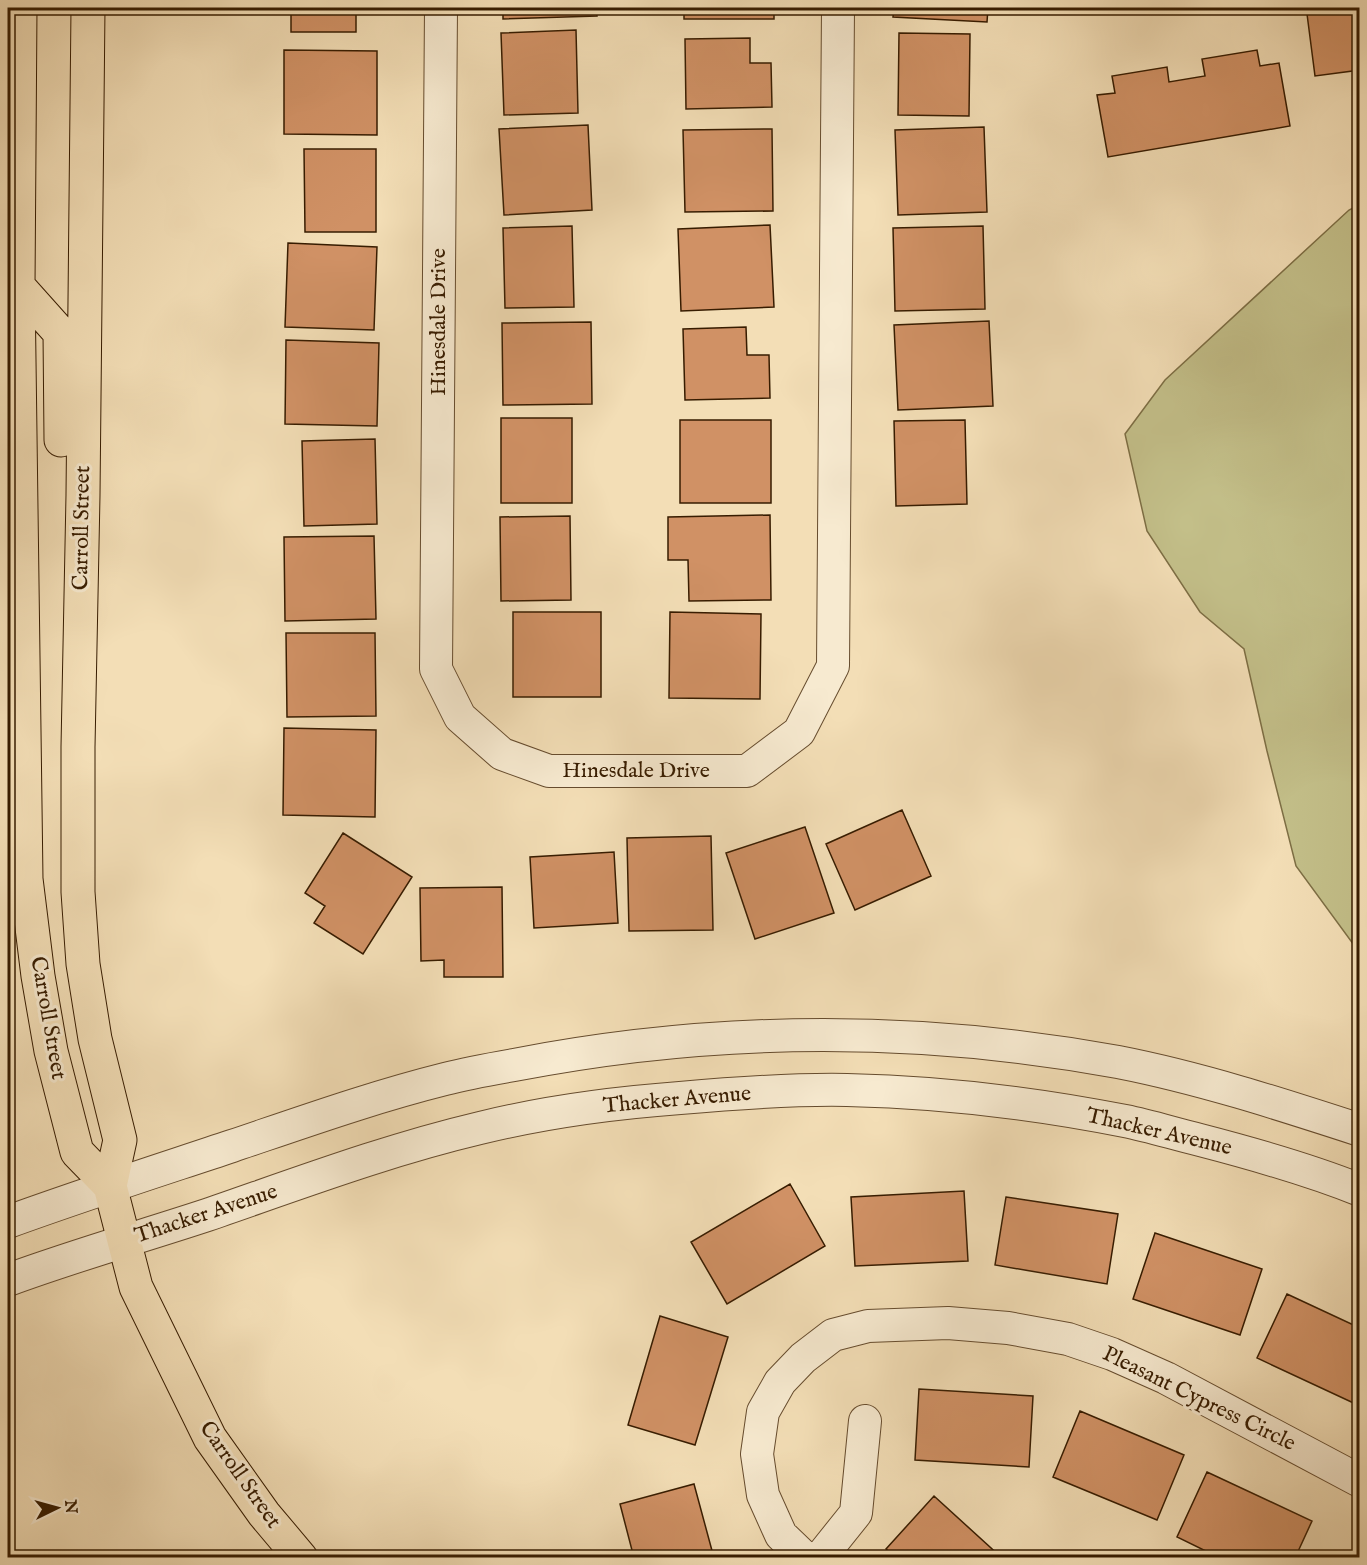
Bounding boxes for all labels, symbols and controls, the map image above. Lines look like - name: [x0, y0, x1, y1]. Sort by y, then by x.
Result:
- street label: Hinesdale Drive: [425, 248, 453, 396]
- street label: Carroll Street: [67, 465, 97, 591]
- street label: Hinesdale Drive: [562, 757, 710, 785]
- street label: Carroll Street: [23, 954, 73, 1082]
- street label: Thacker Avenue: [602, 1080, 752, 1120]
- street label: Thacker Avenue: [1083, 1102, 1235, 1162]
- street label: Thacker Avenue: [131, 1178, 281, 1250]
- street label: Pleasant Cypress Circle: [1098, 1340, 1300, 1458]
- street label: Carroll Street: [193, 1416, 287, 1534]
- north arrow: [27, 1478, 87, 1538]
- text: N: [59, 1498, 81, 1515]

